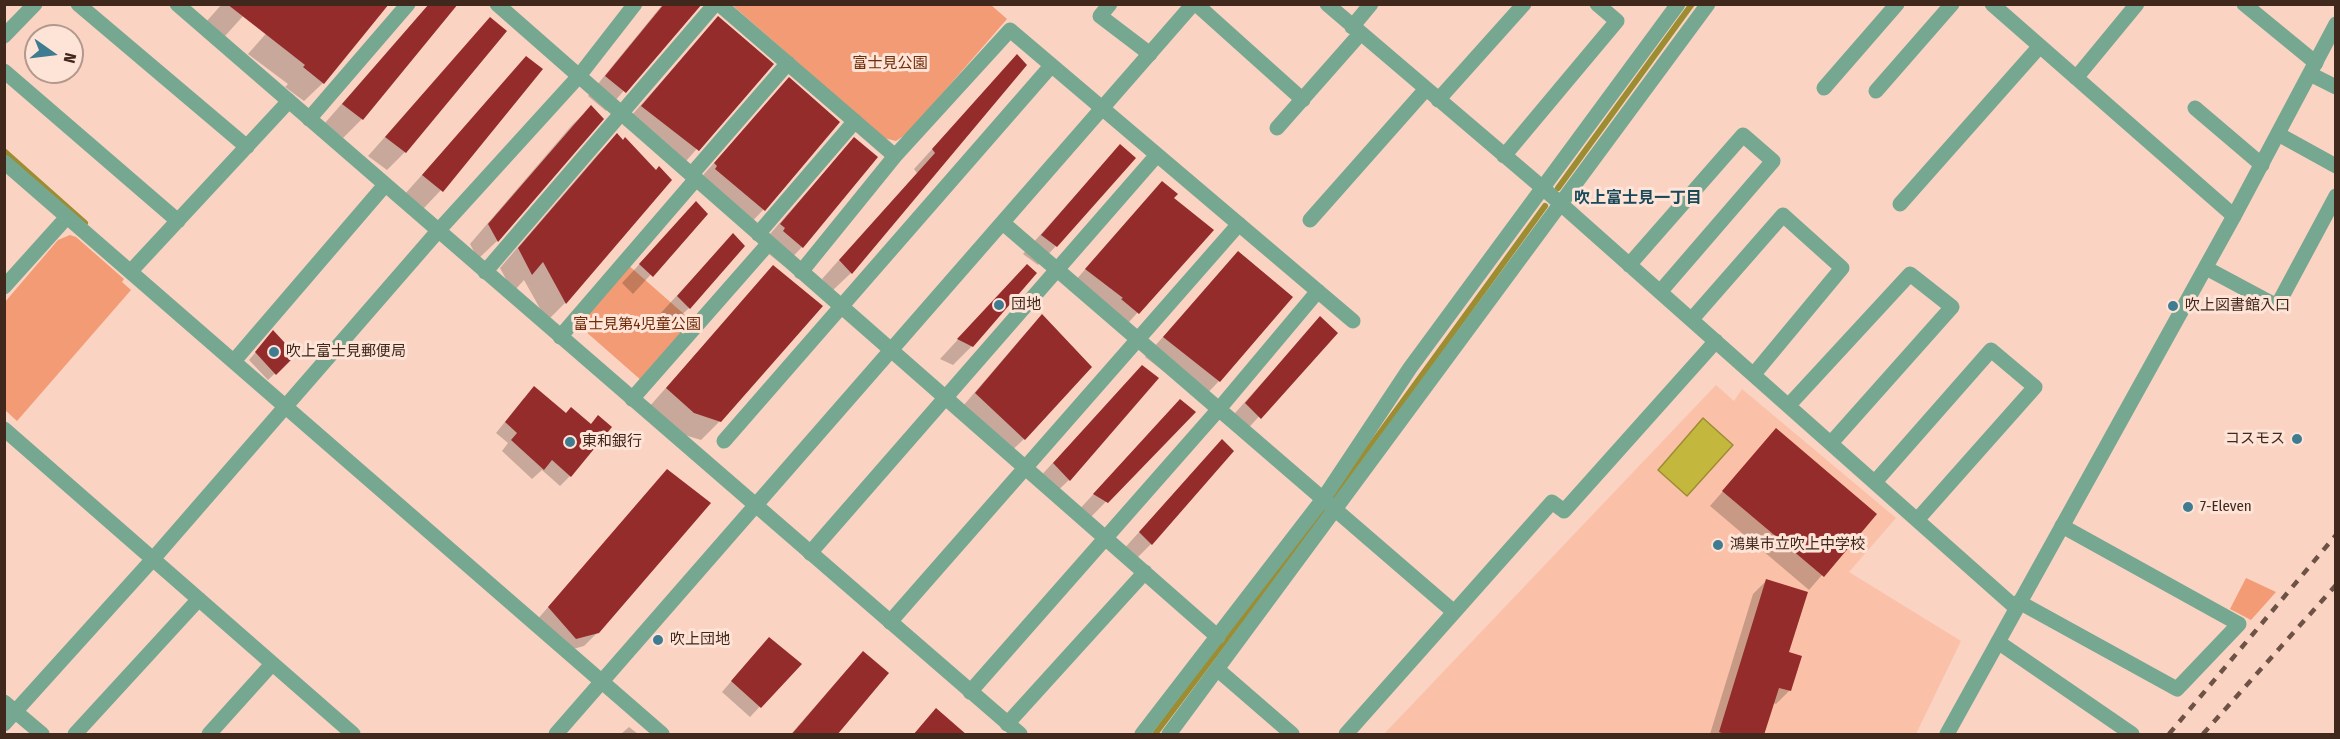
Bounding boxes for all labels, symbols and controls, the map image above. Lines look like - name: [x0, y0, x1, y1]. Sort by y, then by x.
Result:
- north arrow: [24, 24, 84, 84]
- text: N: [60, 51, 80, 65]
- park label: 富士見公園: [853, 55, 927, 73]
- district label: 吹上富士見一丁目: [1574, 189, 1702, 209]
- place label: 団地: [1011, 296, 1041, 314]
- place label: 吹上図書館入口: [2185, 297, 2290, 315]
- marker: 団地: [992, 298, 1006, 312]
- marker: 吹上図書館入口: [2166, 299, 2180, 313]
- park label: 富士見第4児童公園: [573, 316, 701, 334]
- place label: 吹上富士見郵便局: [286, 343, 406, 361]
- marker: 吹上富士見郵便局: [267, 345, 281, 359]
- place label: コスモス: [2225, 430, 2285, 448]
- marker: コスモス: [2290, 432, 2304, 446]
- place label: 東和銀行: [582, 433, 642, 451]
- marker: 東和銀行: [563, 435, 577, 449]
- place label: 7-Eleven: [2200, 498, 2252, 516]
- marker: 7-Eleven: [2181, 500, 2195, 514]
- place label: 鴻巣市立吹上中学校: [1730, 536, 1865, 554]
- marker: 鴻巣市立吹上中学校: [1711, 538, 1725, 552]
- place label: 吹上団地: [670, 631, 730, 649]
- marker: 吹上団地: [651, 633, 665, 647]

